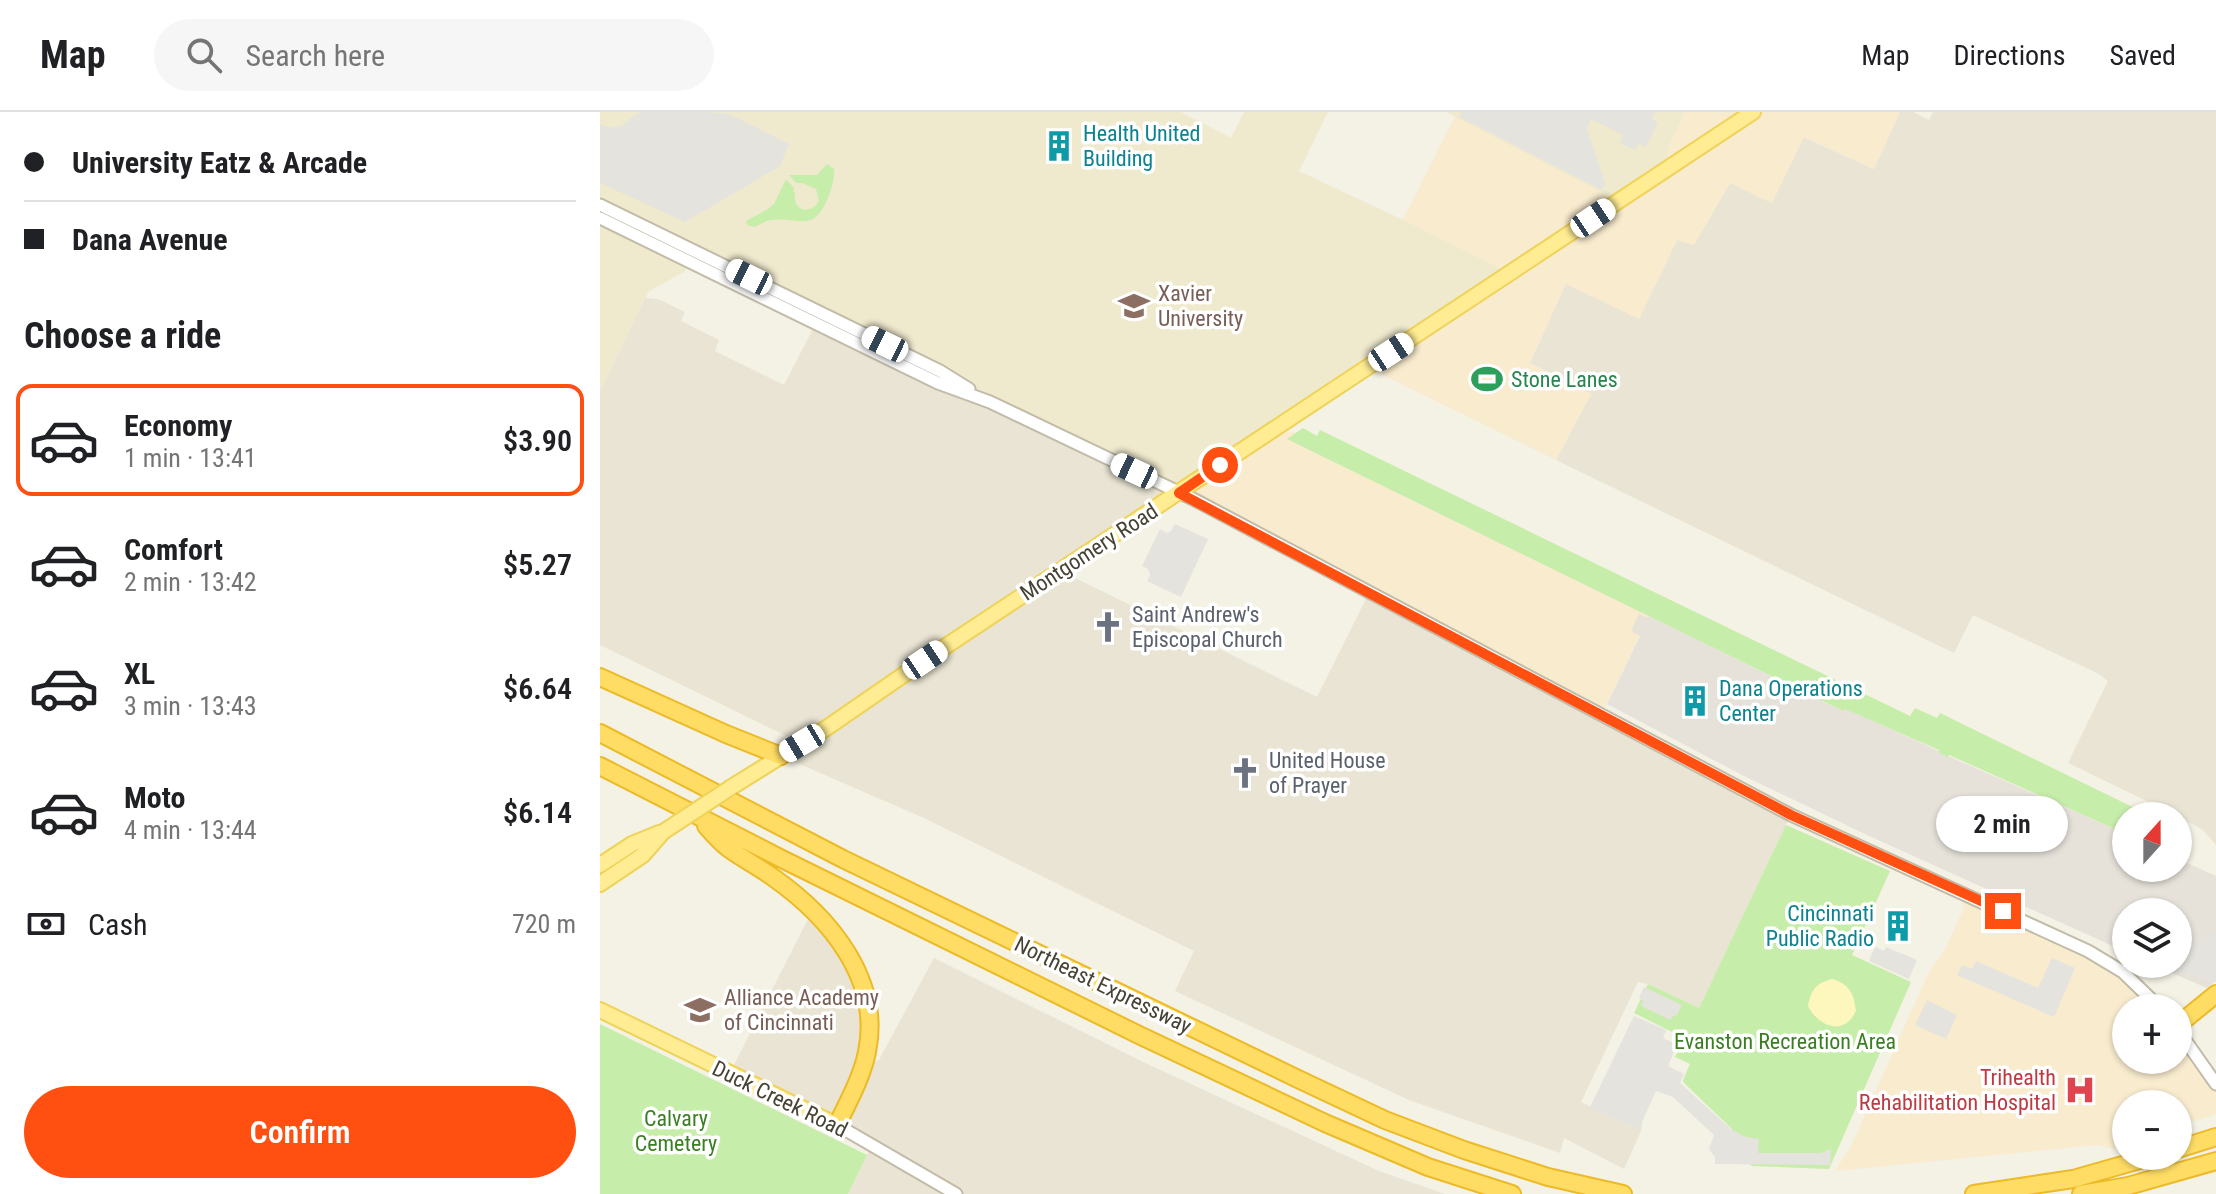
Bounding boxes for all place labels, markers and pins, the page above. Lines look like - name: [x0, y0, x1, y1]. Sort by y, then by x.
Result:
- place label: Health United Building: [1083, 121, 1201, 171]
- building icon: Health United Building: [1042, 129, 1076, 163]
- place label: Xavier University: [1158, 281, 1243, 331]
- school or university icon: Xavier University: [1117, 289, 1151, 323]
- sports icon: Stone Lanes: [1470, 362, 1504, 396]
- place label: Stone Lanes: [1511, 367, 1618, 392]
- place label: Saint Andrew's Episcopal Church: [1132, 602, 1283, 652]
- church icon: Saint Andrew's Episcopal Church: [1091, 610, 1125, 644]
- place label: Dana Operations Center: [1719, 676, 1863, 726]
- building icon: Dana Operations Center: [1678, 684, 1712, 718]
- place label: United House of Prayer: [1269, 748, 1386, 798]
- church icon: United House of Prayer: [1228, 756, 1262, 790]
- place label: Cincinnati Public Radio: [1766, 901, 1874, 951]
- building icon: Cincinnati Public Radio: [1881, 909, 1915, 943]
- place label: Alliance Academy of Cincinnati: [724, 985, 879, 1035]
- school or university icon: Alliance Academy of Cincinnati: [683, 993, 717, 1027]
- place label: Trihealth Rehabilitation Hospital: [1859, 1065, 2056, 1115]
- hospital icon: Trihealth Rehabilitation Hospital: [2063, 1073, 2097, 1107]

